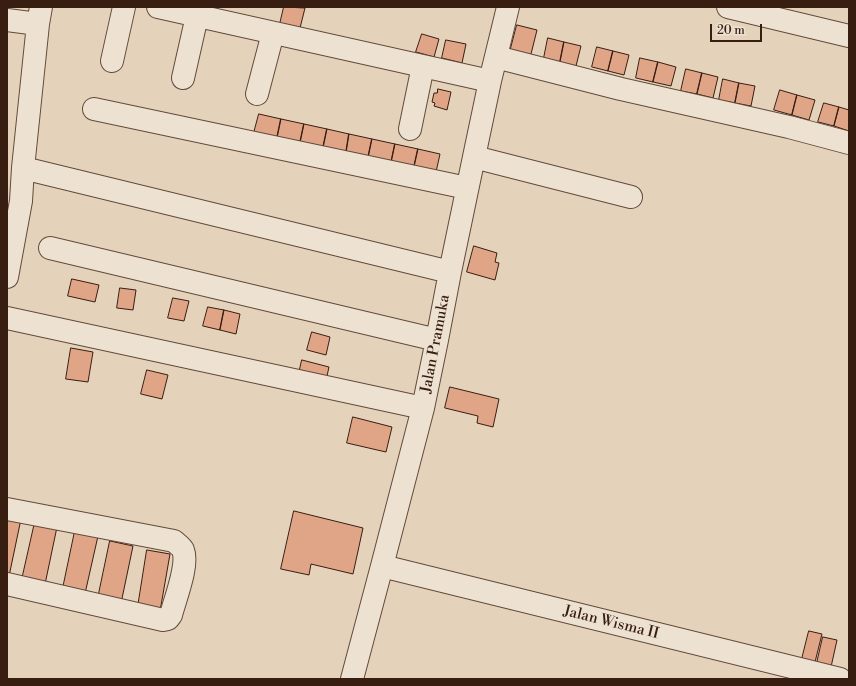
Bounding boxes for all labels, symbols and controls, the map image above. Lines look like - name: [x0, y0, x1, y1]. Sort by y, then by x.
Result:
- scale bar: [712, 16, 764, 42]
- text: 20 m: [717, 23, 745, 38]
- street label: Jalan Pramuka: [418, 293, 454, 395]
- street label: Jalan Wisma II: [561, 602, 661, 644]

